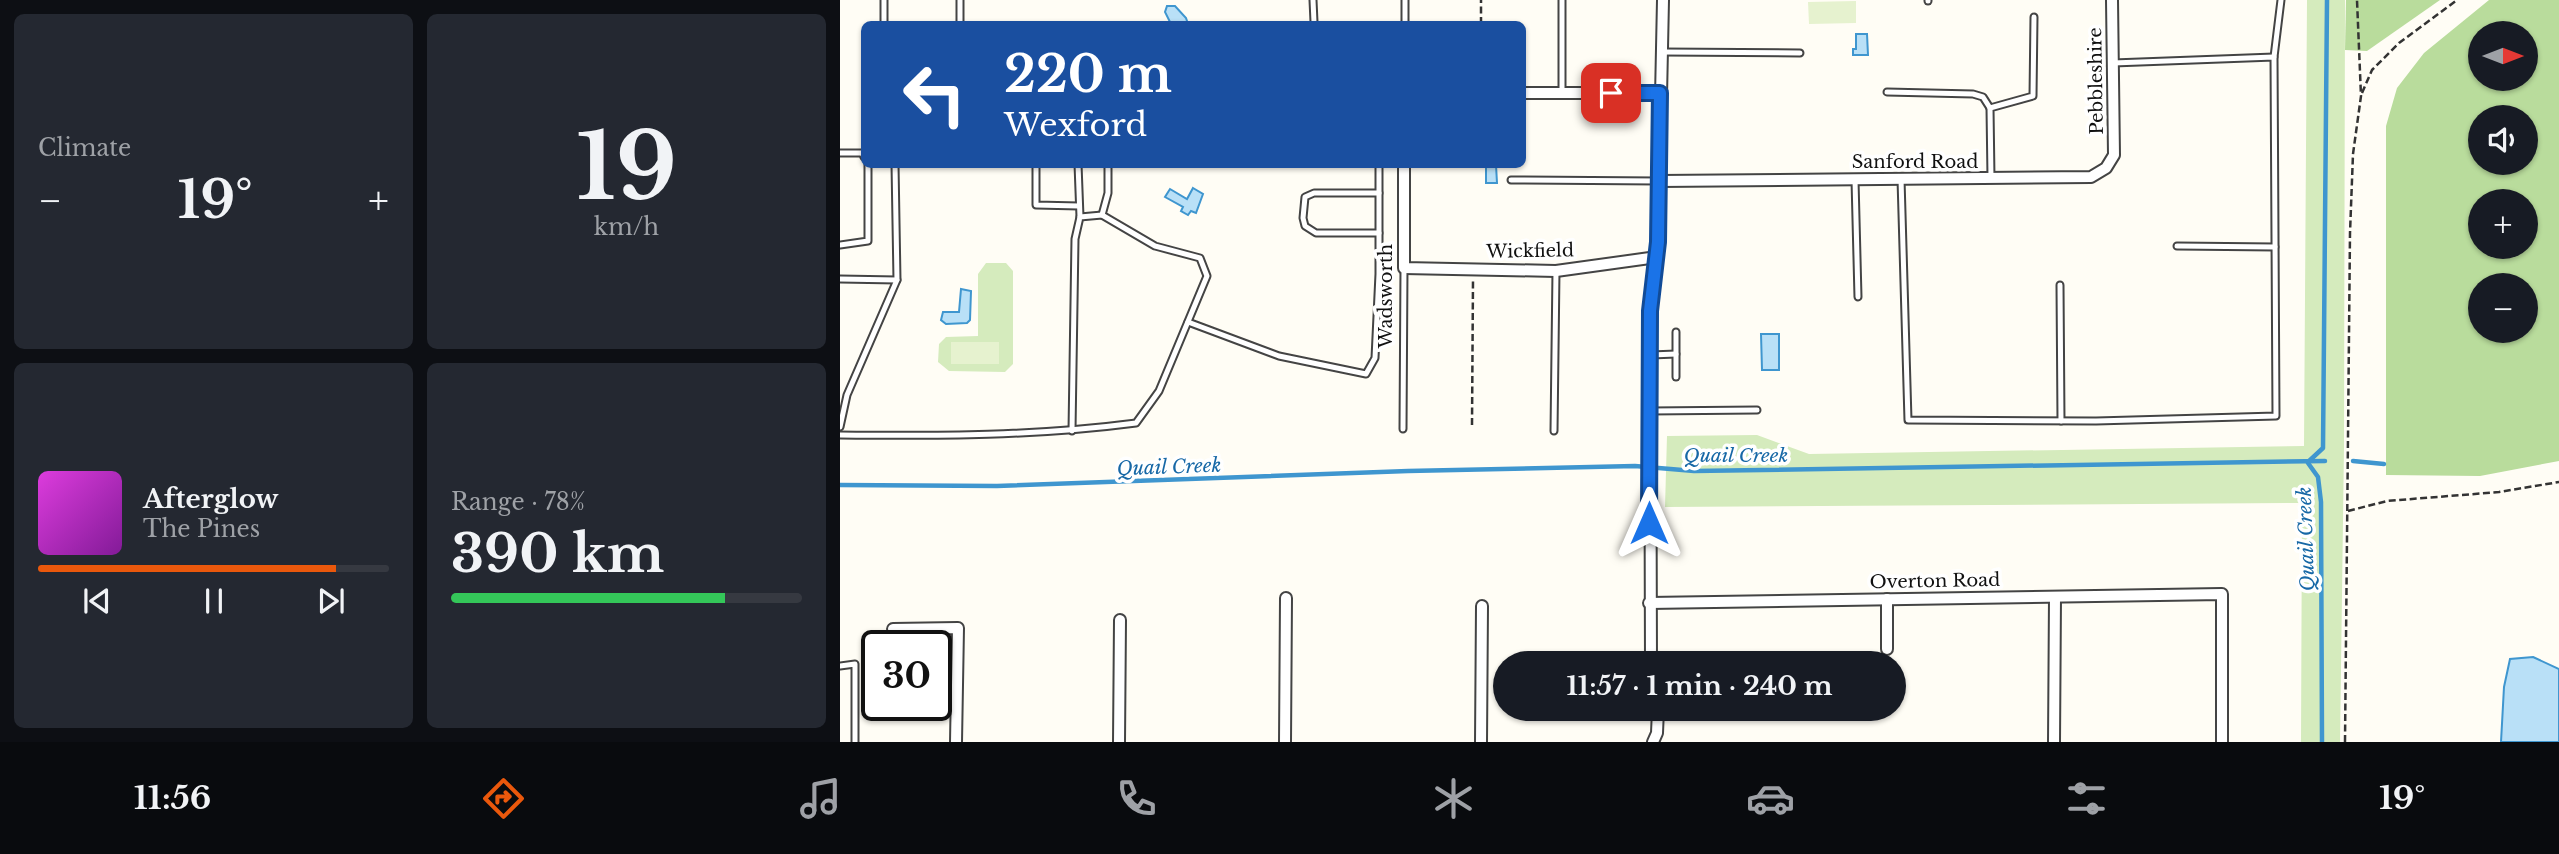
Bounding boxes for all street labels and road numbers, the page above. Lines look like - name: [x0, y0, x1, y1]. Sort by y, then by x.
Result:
- street label: Pebbleshire: [2084, 27, 2108, 135]
- street label: Sanford Road: [1852, 151, 1978, 173]
- street label: Wickfield: [1485, 239, 1574, 263]
- street label: Wadsworth: [1375, 244, 1397, 349]
- street label: Overton Road: [1870, 569, 2000, 593]

